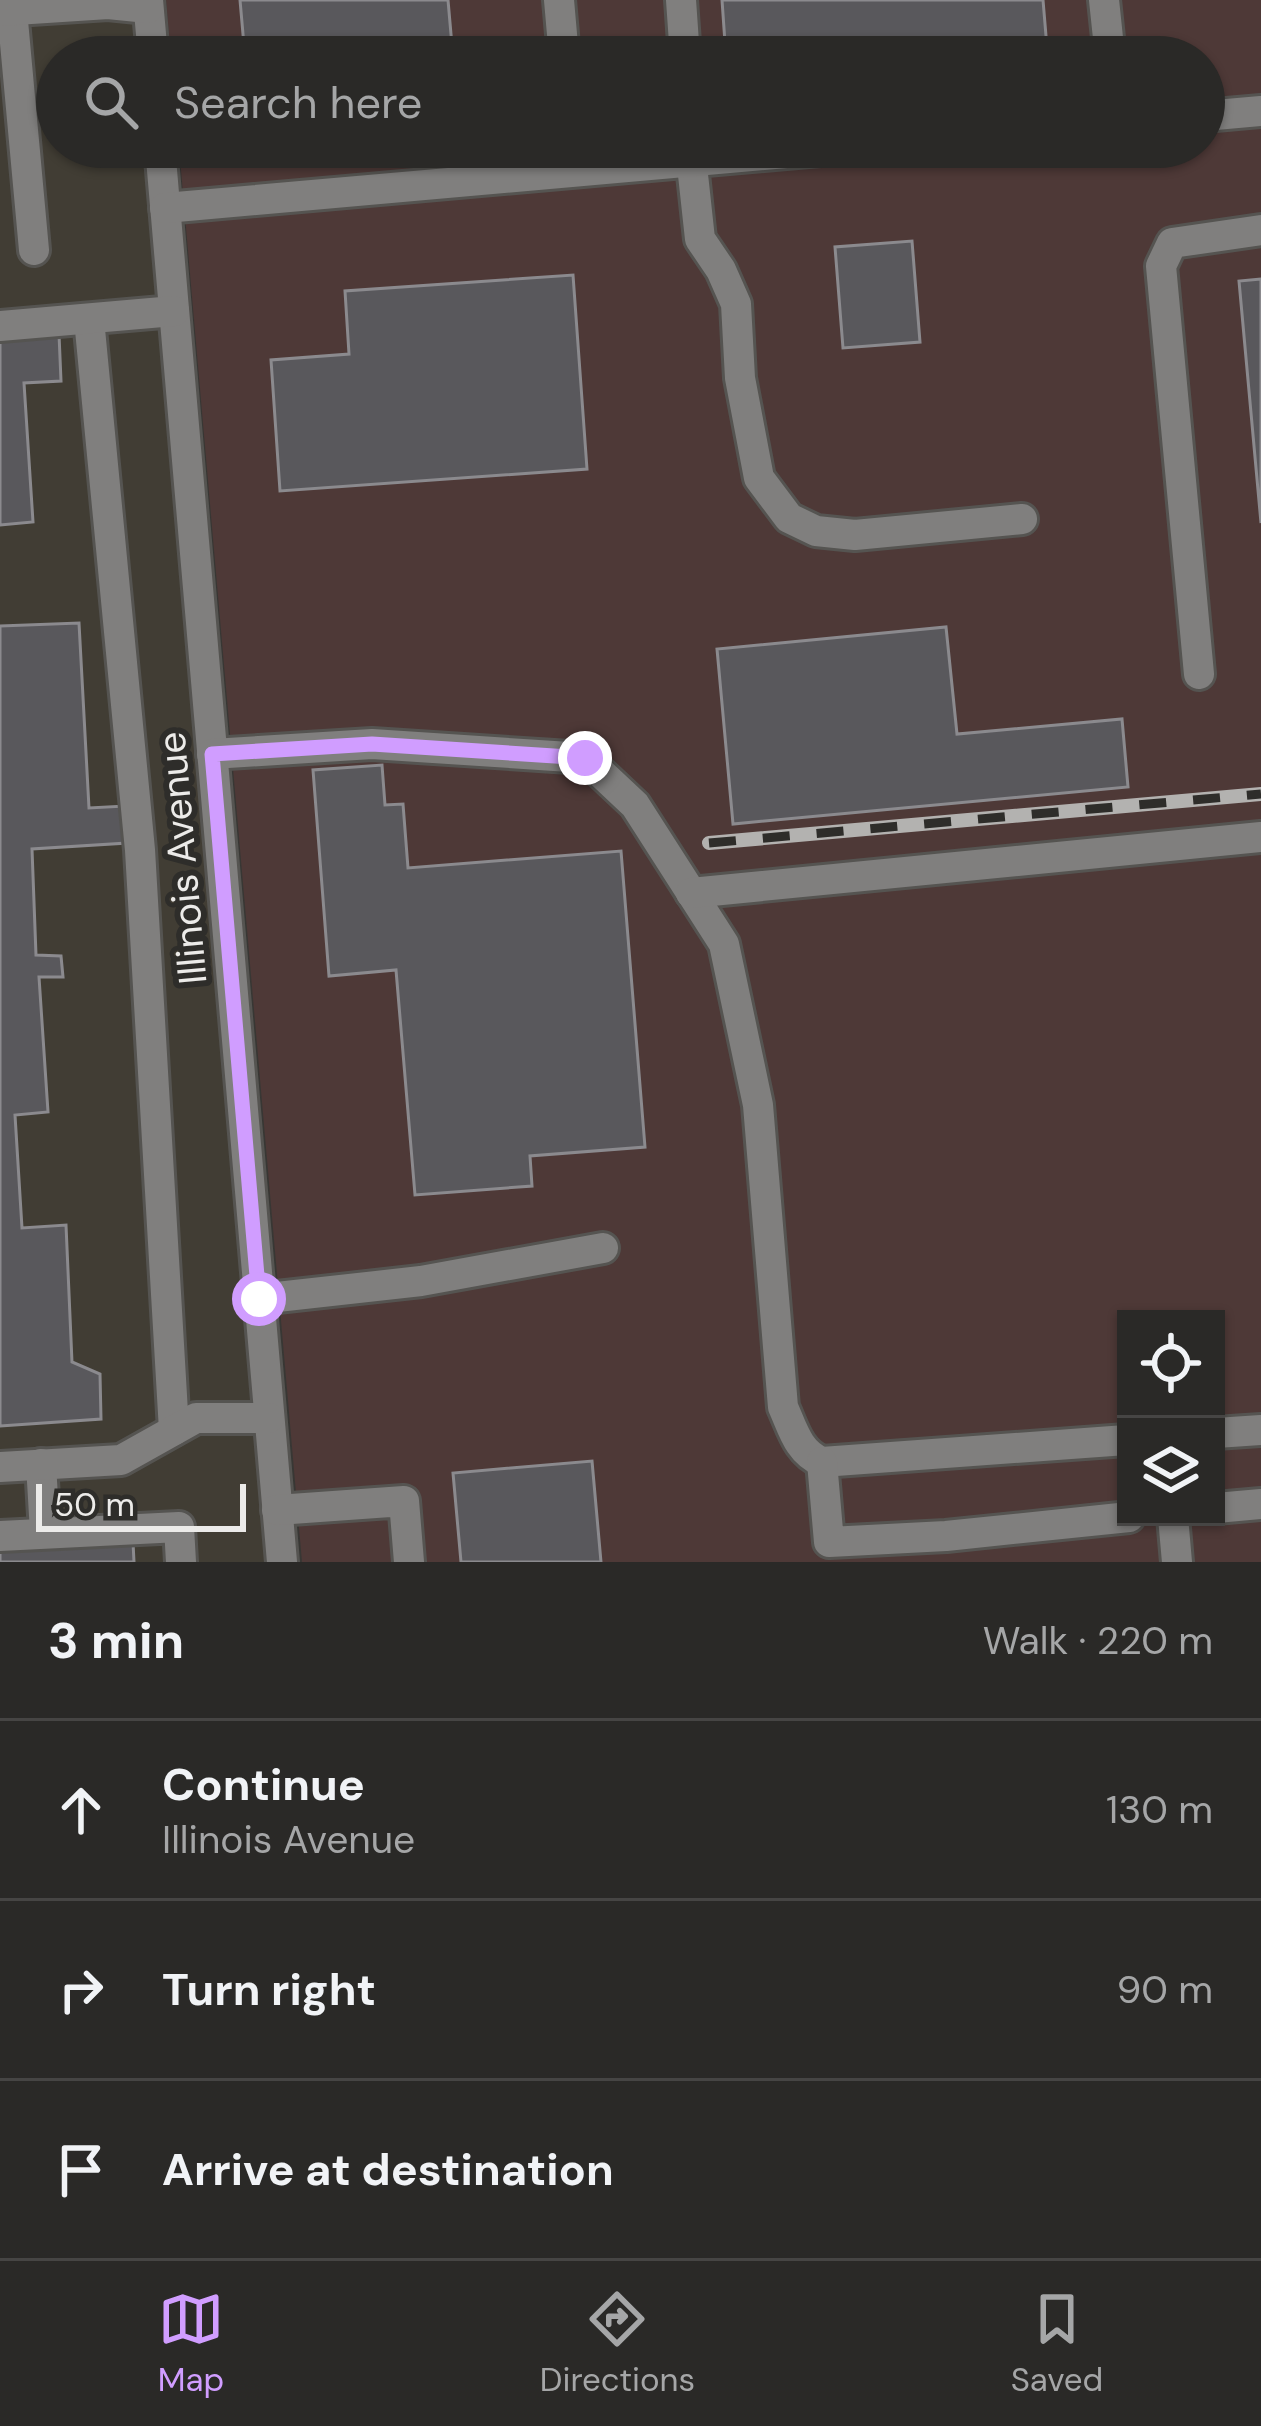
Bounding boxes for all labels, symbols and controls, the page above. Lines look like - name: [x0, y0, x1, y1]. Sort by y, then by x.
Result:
- search box: [36, 36, 1225, 168]
- icon: search: [78, 69, 144, 135]
- text: Search here: [174, 73, 422, 132]
- street label: Illinois Avenue: [146, 730, 218, 986]
- route end: [558, 731, 612, 785]
- route start: [232, 1272, 286, 1326]
- map controls: [1117, 1310, 1225, 1526]
- button: locate: [1117, 1310, 1225, 1418]
- button: layers: [1117, 1418, 1225, 1526]
- scale bar: [36, 1478, 246, 1531]
- text: 50 m: [54, 1483, 135, 1526]
- text: 3 min: [48, 1607, 184, 1674]
- text: Walk · 220 m: [983, 1615, 1213, 1666]
- text: Continue: [162, 1755, 365, 1814]
- icon: ahead: [48, 1777, 114, 1843]
- text: 130 m: [1106, 1784, 1213, 1835]
- text: Illinois Avenue: [162, 1814, 415, 1865]
- icon: right: [48, 1957, 114, 2023]
- text: Turn right: [162, 1960, 376, 2019]
- text: 90 m: [1117, 1964, 1213, 2015]
- icon: arrive: [48, 2137, 114, 2203]
- text: Arrive at destination: [162, 2140, 614, 2199]
- tab: Map: [158, 2286, 224, 2401]
- tab: Directions: [540, 2286, 695, 2401]
- tab: Saved: [1011, 2286, 1103, 2401]

